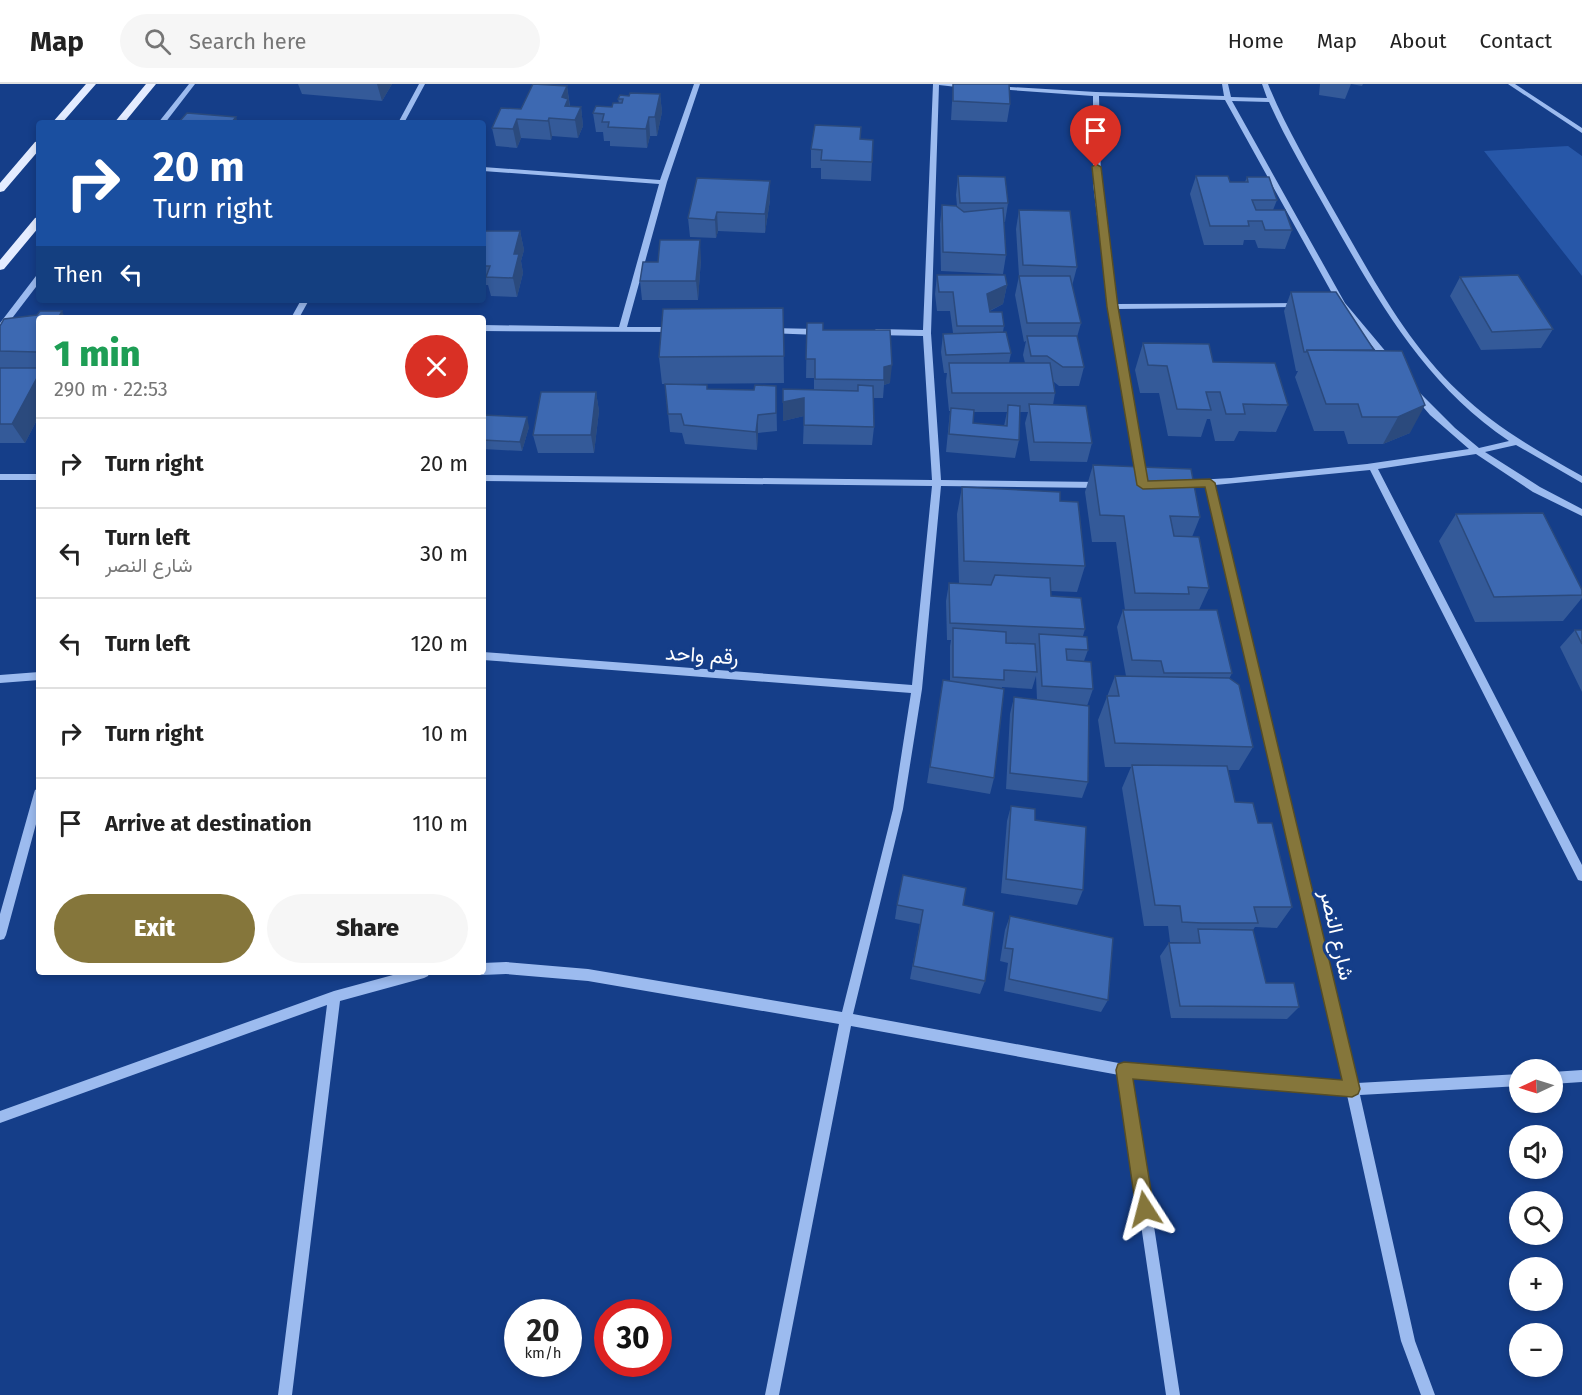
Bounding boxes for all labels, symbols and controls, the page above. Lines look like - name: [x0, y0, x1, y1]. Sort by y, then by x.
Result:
- search box: [120, 14, 540, 68]
- text: Map: [30, 25, 84, 58]
- icon: search: [141, 25, 174, 58]
- text: Search here: [189, 28, 307, 55]
- text: Home: [1228, 28, 1284, 54]
- text: Map: [1317, 28, 1357, 54]
- text: About: [1390, 28, 1447, 54]
- text: Contact: [1480, 28, 1552, 54]
- pin: [1070, 105, 1121, 167]
- icon: arrive: [1079, 114, 1112, 147]
- text: 20 m: [153, 142, 245, 192]
- icon: right: [54, 144, 132, 222]
- text: Turn right: [153, 193, 273, 225]
- icon: left: [115, 258, 148, 291]
- text: Then: [54, 261, 103, 288]
- text: 1 min: [54, 332, 140, 376]
- button: close: [405, 335, 468, 398]
- text: 290 m · 22:53: [54, 377, 168, 401]
- icon: right: [54, 447, 87, 480]
- text: Turn right: [105, 450, 204, 477]
- text: 20 m: [420, 450, 468, 477]
- text: Turn left: [105, 524, 190, 551]
- icon: left: [54, 537, 87, 570]
- text: 30 m: [420, 540, 468, 567]
- text: شارع النصر: [105, 553, 193, 577]
- icon: left: [54, 627, 87, 660]
- text: Turn left: [105, 630, 190, 657]
- text: 120 m: [411, 630, 468, 657]
- street label: رقم واحد: [664, 639, 740, 672]
- icon: right: [54, 717, 87, 750]
- text: Turn right: [105, 720, 204, 747]
- text: 10 m: [422, 720, 468, 747]
- icon: arrive: [54, 807, 87, 840]
- text: Arrive at destination: [105, 810, 312, 837]
- text: 110 m: [412, 810, 468, 837]
- street label: شارع النصر: [1313, 886, 1360, 983]
- button: Exit: [54, 894, 255, 963]
- button: Share: [267, 894, 468, 963]
- north arrow: [1509, 1059, 1563, 1113]
- map controls: [1509, 1059, 1563, 1377]
- button: sound: [1509, 1125, 1563, 1179]
- position arrow: [1113, 1177, 1177, 1241]
- button: search: [1509, 1191, 1563, 1245]
- button: +: [1509, 1257, 1563, 1311]
- speed limit sign: 30: [594, 1299, 672, 1377]
- text: 20: [526, 1313, 560, 1349]
- button: −: [1509, 1323, 1563, 1377]
- text: km/h: [524, 1344, 562, 1362]

